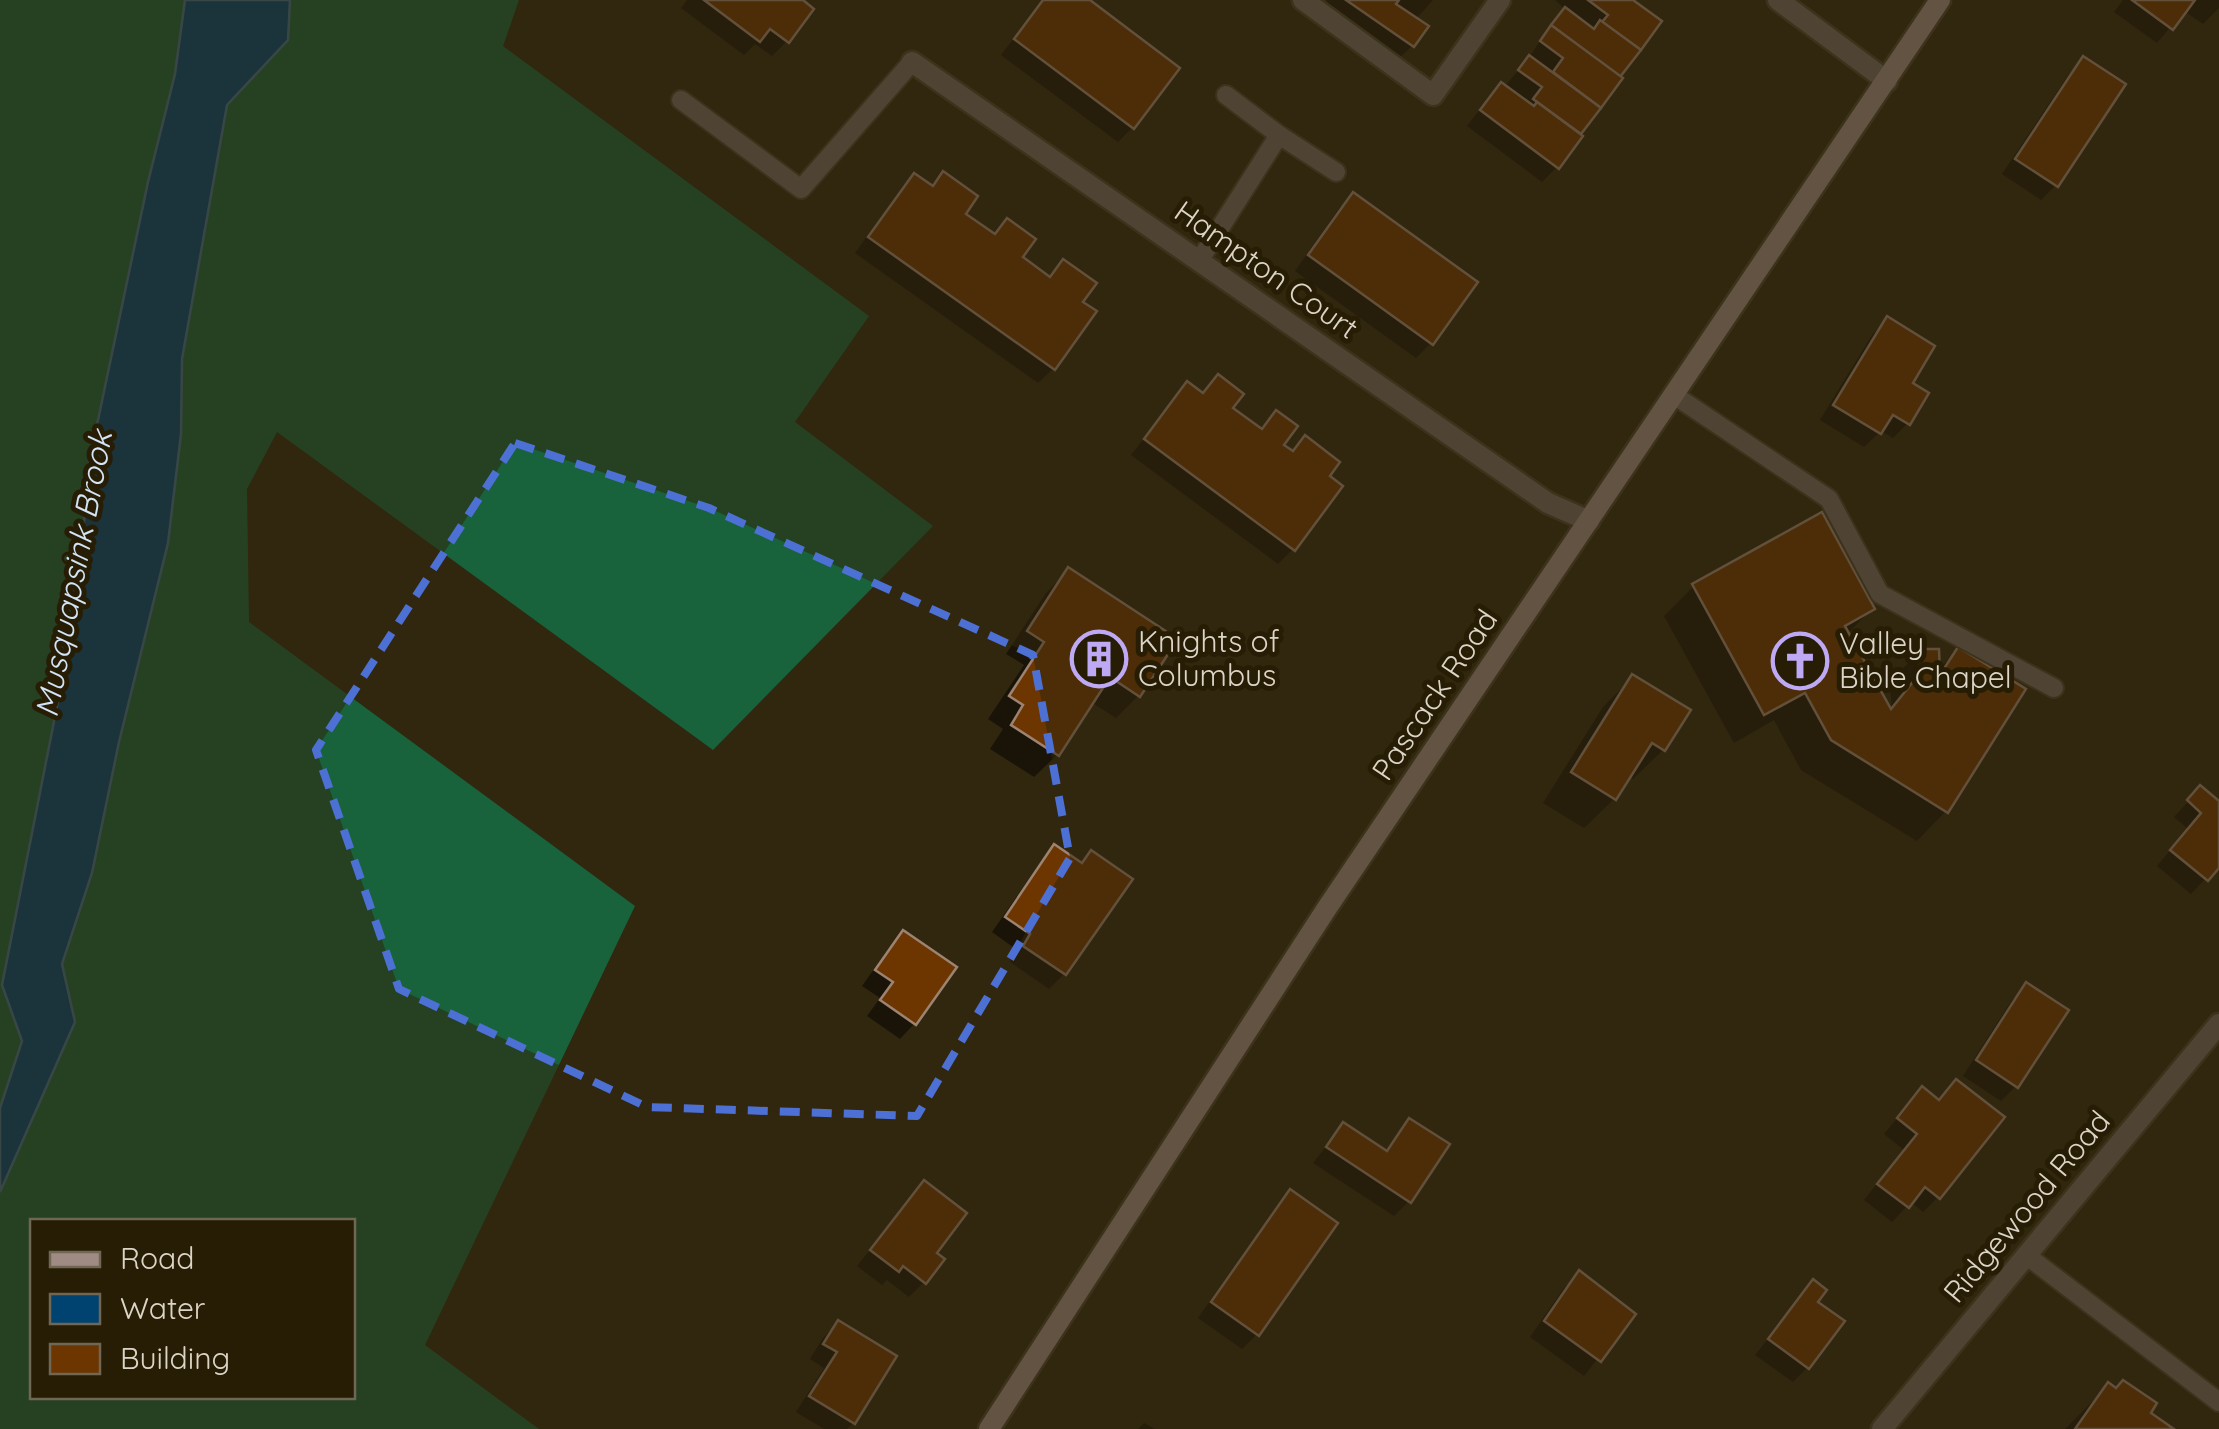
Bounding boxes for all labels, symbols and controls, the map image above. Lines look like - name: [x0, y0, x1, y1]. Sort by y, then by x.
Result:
- street label: Hampton Court: [1167, 192, 1366, 347]
- water label: Musquapsink Brook: [26, 425, 121, 720]
- street label: Pascack Road: [1363, 602, 1505, 787]
- place label: Knights of Columbus: [1138, 622, 1280, 694]
- place label: Valley Bible Chapel: [1839, 624, 2012, 696]
- building icon: Knights of Columbus: [1069, 629, 1129, 689]
- church icon: Valley Bible Chapel: [1770, 631, 1830, 691]
- street label: Ridgewood Road: [1935, 1102, 2118, 1310]
- legend: [30, 1219, 355, 1399]
- text: Road: [120, 1239, 194, 1277]
- text: Water: [120, 1289, 206, 1327]
- text: Building: [120, 1339, 230, 1377]

